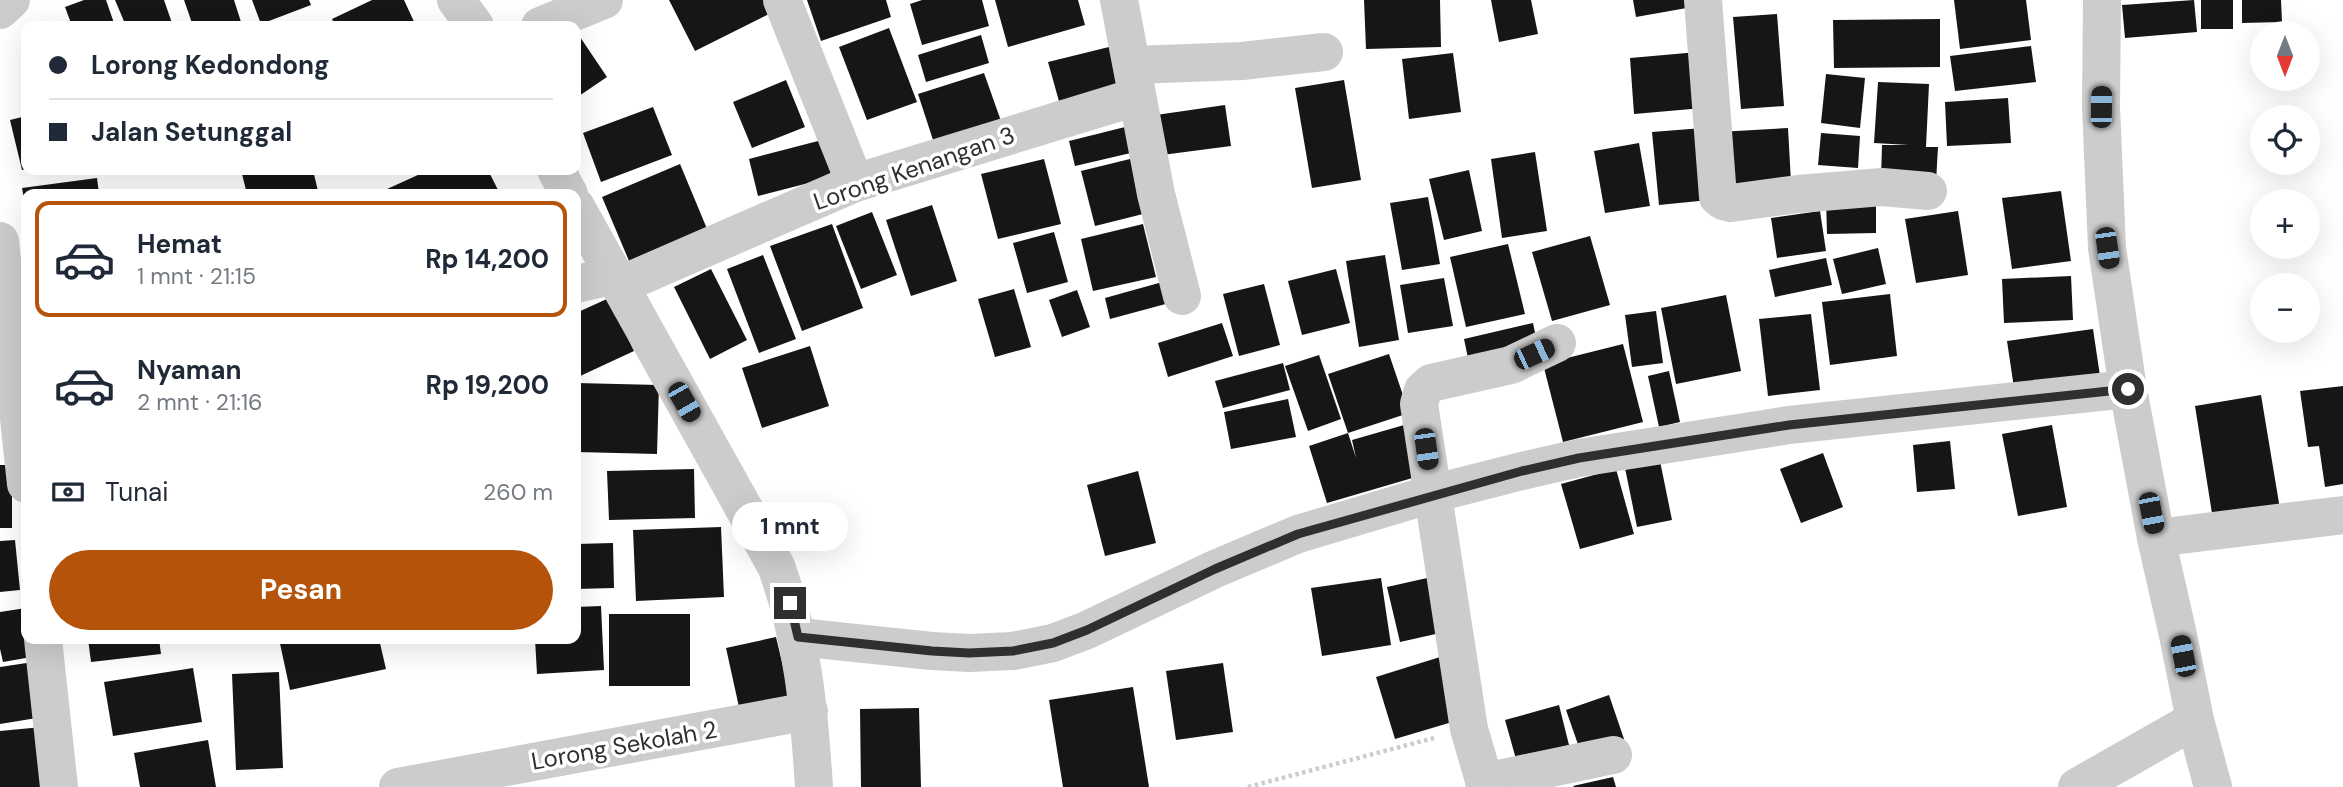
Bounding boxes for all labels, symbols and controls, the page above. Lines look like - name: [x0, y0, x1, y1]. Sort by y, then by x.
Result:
- north arrow: [2250, 21, 2320, 91]
- map controls: [2250, 21, 2320, 343]
- text: Lorong Kedondong: [91, 48, 330, 82]
- car: [2091, 86, 2112, 128]
- button: locate: [2250, 105, 2320, 175]
- text: Jalan Setunggal: [91, 115, 292, 149]
- street label: Lorong Kenangan 3: [809, 119, 1019, 217]
- button: +: [2250, 189, 2320, 259]
- car: [2094, 226, 2121, 270]
- text: Hemat: [137, 227, 222, 261]
- icon: car: [53, 228, 116, 291]
- text: Rp 14,200: [425, 242, 549, 276]
- text: 1 mnt · 21:15: [137, 261, 256, 291]
- button: −: [2250, 273, 2320, 343]
- car: [1511, 336, 1558, 372]
- text: Nyaman: [137, 353, 242, 387]
- icon: car: [53, 354, 116, 417]
- text: Rp 19,200: [426, 368, 549, 402]
- route start: [2112, 373, 2144, 405]
- car: [665, 379, 704, 425]
- text: 2 mnt · 21:16: [137, 387, 263, 417]
- car: [1413, 427, 1440, 471]
- icon: cash: [49, 473, 87, 511]
- text: Tunai: [105, 475, 169, 509]
- text: 260 m: [483, 477, 553, 507]
- car: [2137, 490, 2166, 536]
- callout: 1 mnt: [732, 502, 848, 550]
- text: 1 mnt: [760, 511, 820, 541]
- button: Pesan: [49, 550, 553, 630]
- route end: [774, 587, 806, 619]
- car: [2169, 633, 2198, 679]
- street label: Lorong Sekolah 2: [529, 713, 719, 777]

